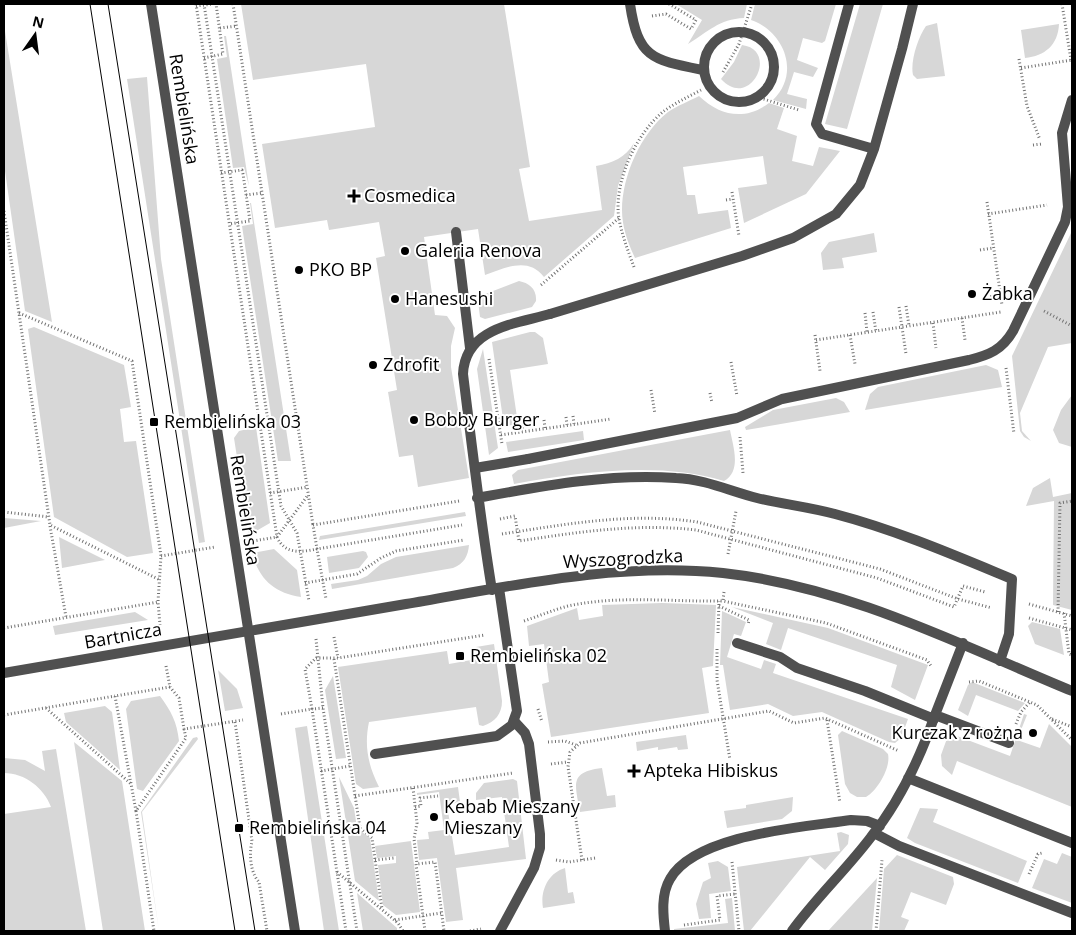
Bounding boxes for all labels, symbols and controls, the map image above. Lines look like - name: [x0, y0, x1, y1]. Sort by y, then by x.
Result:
- north arrow: [10, 10, 60, 60]
- text: N: [30, 11, 46, 32]
- street label: Rembielińska: [164, 52, 206, 166]
- place label: Cosmedica: [364, 183, 456, 207]
- marker: Cosmedica: [348, 190, 360, 202]
- place label: Galeria Renova: [415, 238, 541, 262]
- marker: Galeria Renova: [399, 245, 411, 257]
- place label: PKO BP: [309, 257, 372, 281]
- marker: PKO BP: [293, 264, 305, 276]
- place label: Żabka: [982, 281, 1033, 305]
- place label: Hanesushi: [405, 286, 493, 310]
- marker: Żabka: [966, 288, 978, 300]
- marker: Hanesushi: [389, 293, 401, 305]
- place label: Zdrofit: [383, 352, 440, 376]
- marker: Zdrofit: [367, 359, 379, 371]
- place label: Bobby Burger: [424, 407, 540, 431]
- place label: Rembielińska 03: [164, 409, 301, 433]
- marker: Bobby Burger: [408, 414, 420, 426]
- marker: Rembielińska 03: [148, 416, 160, 428]
- street label: Rembielińska: [225, 453, 267, 567]
- street label: Wyszogrodzka: [562, 543, 684, 573]
- street label: Bartnicza: [82, 616, 163, 654]
- place label: Rembielińska 02: [470, 643, 607, 667]
- marker: Rembielińska 02: [454, 650, 466, 662]
- place label: Kurczak z rożna: [892, 720, 1023, 744]
- marker: Kurczak z rożna: [1027, 727, 1039, 739]
- place label: Apteka Hibiskus: [644, 758, 778, 782]
- marker: Apteka Hibiskus: [628, 765, 640, 777]
- place label: Kebab Mieszany Mieszany: [444, 794, 581, 839]
- marker: Kebab Mieszany Mieszany: [428, 811, 440, 823]
- place label: Rembielińska 04: [249, 815, 386, 839]
- marker: Rembielińska 04: [233, 822, 245, 834]

